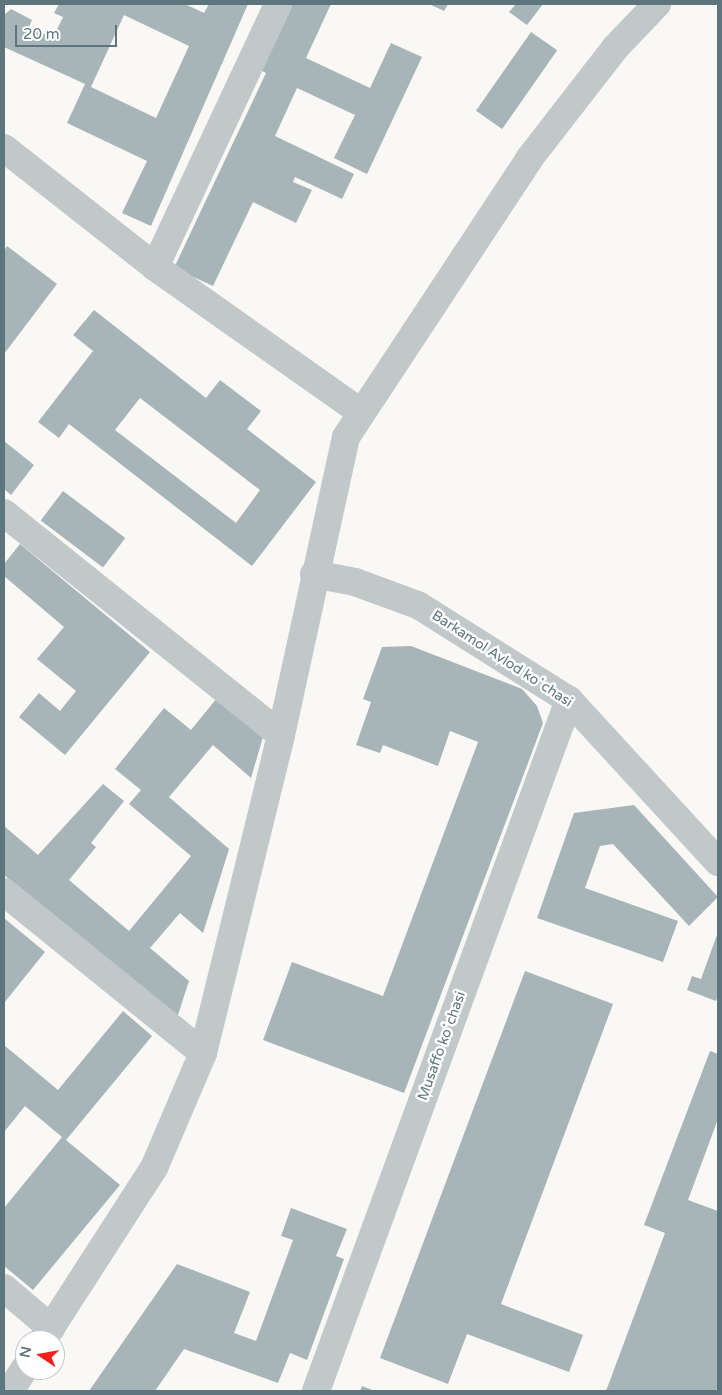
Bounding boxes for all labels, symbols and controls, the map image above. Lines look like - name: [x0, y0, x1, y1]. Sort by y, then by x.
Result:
- scale bar: [18, 15, 120, 47]
- text: 20 m: [23, 25, 60, 43]
- street label: Barkamol Avlod koʻchasi: [429, 607, 575, 711]
- street label: Musaffo koʻchasi: [415, 989, 469, 1103]
- north arrow: [15, 1330, 65, 1380]
- text: N: [16, 1345, 35, 1359]

